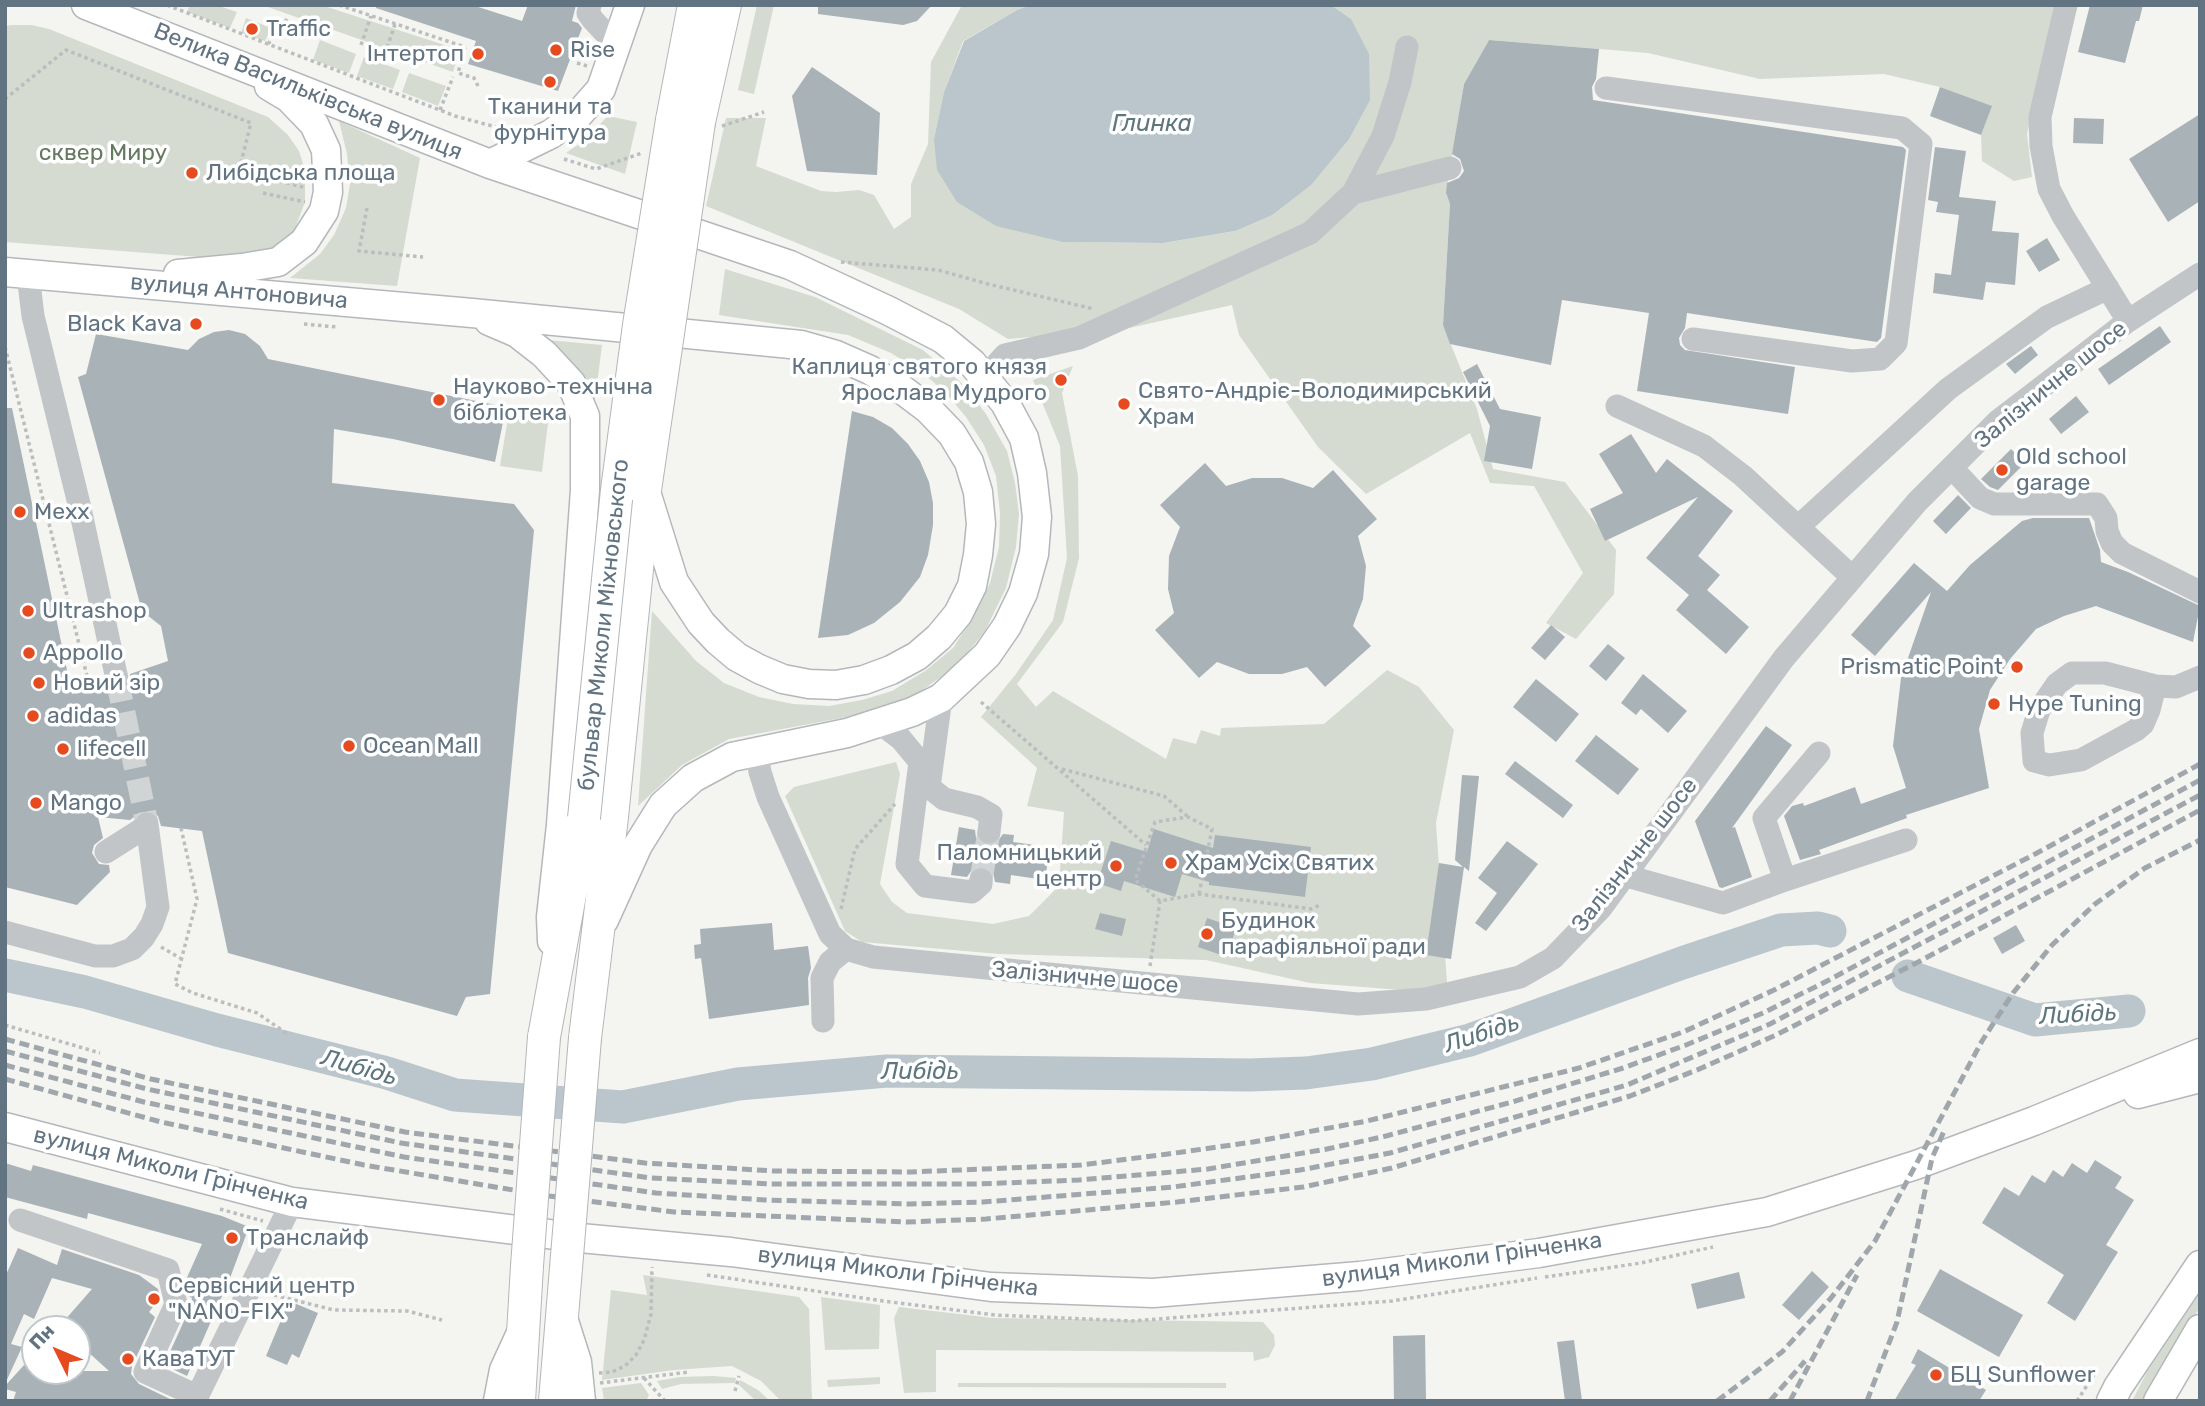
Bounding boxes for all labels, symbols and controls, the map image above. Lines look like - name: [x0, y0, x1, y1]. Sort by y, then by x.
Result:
- place label: Traffic: [266, 15, 331, 43]
- street label: Велика Васильківська вулиця: [150, 17, 466, 167]
- marker: Traffic: [244, 21, 260, 37]
- place label: Rise: [570, 36, 615, 64]
- place label: Інтертоп: [367, 40, 464, 68]
- marker: Rise: [548, 42, 564, 58]
- marker: Інтертоп: [470, 46, 486, 62]
- marker: Тканини та фурнітура: [542, 74, 558, 90]
- place label: Тканини та фурнітура: [488, 93, 612, 147]
- water label: Глинка: [1112, 110, 1192, 138]
- park label: сквер Миру: [39, 139, 167, 167]
- place label: Либідська площа: [206, 159, 395, 187]
- marker: Либідська площа: [184, 165, 200, 181]
- street label: вулиця Антоновича: [129, 269, 349, 315]
- place label: Black Kava: [67, 310, 182, 338]
- street label: Залізничне шосе: [1969, 315, 2133, 455]
- marker: Black Kava: [188, 316, 204, 332]
- place label: Каплиця святого князя Ярослава Мудрого: [791, 353, 1047, 407]
- marker: Каплиця святого князя Ярослава Мудрого: [1053, 372, 1069, 388]
- place label: Науково-технічна бібліотека: [453, 373, 653, 427]
- place label: Свято-Андріє-Володимирський Храм: [1138, 377, 1492, 431]
- marker: Науково-технічна бібліотека: [431, 392, 447, 408]
- marker: Свято-Андріє-Володимирський Храм: [1116, 396, 1132, 412]
- place label: Old school garage: [2016, 443, 2127, 497]
- street label: бульвар Миколи Міхновського: [573, 458, 635, 792]
- marker: Old school garage: [1994, 462, 2010, 478]
- place label: Mexx: [34, 498, 90, 526]
- marker: Mexx: [12, 504, 28, 520]
- place label: Ultrashop: [42, 597, 147, 625]
- marker: Ultrashop: [20, 603, 36, 619]
- place label: Appollo: [43, 639, 123, 667]
- marker: Appollo: [21, 645, 37, 661]
- place label: Prismatic Point: [1840, 653, 2003, 681]
- marker: Prismatic Point: [2009, 659, 2025, 675]
- place label: Новий зір: [53, 669, 160, 697]
- marker: Новий зір: [31, 675, 47, 691]
- place label: Hype Tuning: [2008, 690, 2142, 718]
- marker: Hype Tuning: [1986, 696, 2002, 712]
- place label: adidas: [47, 702, 117, 730]
- marker: adidas: [25, 708, 41, 724]
- place label: Ocean Mall: [363, 732, 479, 760]
- place label: lifecell: [77, 735, 146, 763]
- marker: Ocean Mall: [341, 738, 357, 754]
- marker: lifecell: [55, 741, 71, 757]
- street label: Залізничне шосе: [1566, 773, 1704, 937]
- place label: Mango: [50, 789, 122, 817]
- marker: Mango: [28, 795, 44, 811]
- place label: Паломницький центр: [937, 839, 1102, 893]
- place label: Храм Усіх Святих: [1185, 849, 1375, 877]
- marker: Храм Усіх Святих: [1163, 855, 1179, 871]
- marker: Паломницький центр: [1108, 858, 1124, 874]
- place label: Будинок парафіяльної ради: [1221, 907, 1426, 961]
- marker: Будинок парафіяльної ради: [1199, 926, 1215, 942]
- street label: Залізничне шосе: [990, 956, 1180, 1000]
- water label: Либідь: [2039, 999, 2117, 1031]
- water label: Либідь: [1441, 1008, 1523, 1060]
- water label: Либідь: [318, 1044, 400, 1092]
- water label: Либідь: [882, 1058, 958, 1086]
- street label: вулиця Миколи Грінченка: [31, 1121, 311, 1217]
- place label: Транслайф: [246, 1224, 369, 1252]
- street label: вулиця Миколи Грінченка: [1320, 1227, 1604, 1293]
- marker: Транслайф: [224, 1230, 240, 1246]
- street label: вулиця Миколи Грінченка: [756, 1241, 1040, 1303]
- place label: Сервісний центр "NANO-FIX": [168, 1272, 355, 1326]
- marker: Сервісний центр "NANO-FIX": [146, 1291, 162, 1307]
- north arrow: [21, 1315, 91, 1385]
- text: Пн: [24, 1319, 59, 1354]
- place label: КаваТУТ: [142, 1345, 235, 1373]
- marker: КаваТУТ: [120, 1351, 136, 1367]
- place label: БЦ Sunflower: [1950, 1361, 2096, 1389]
- marker: БЦ Sunflower: [1928, 1367, 1944, 1383]

